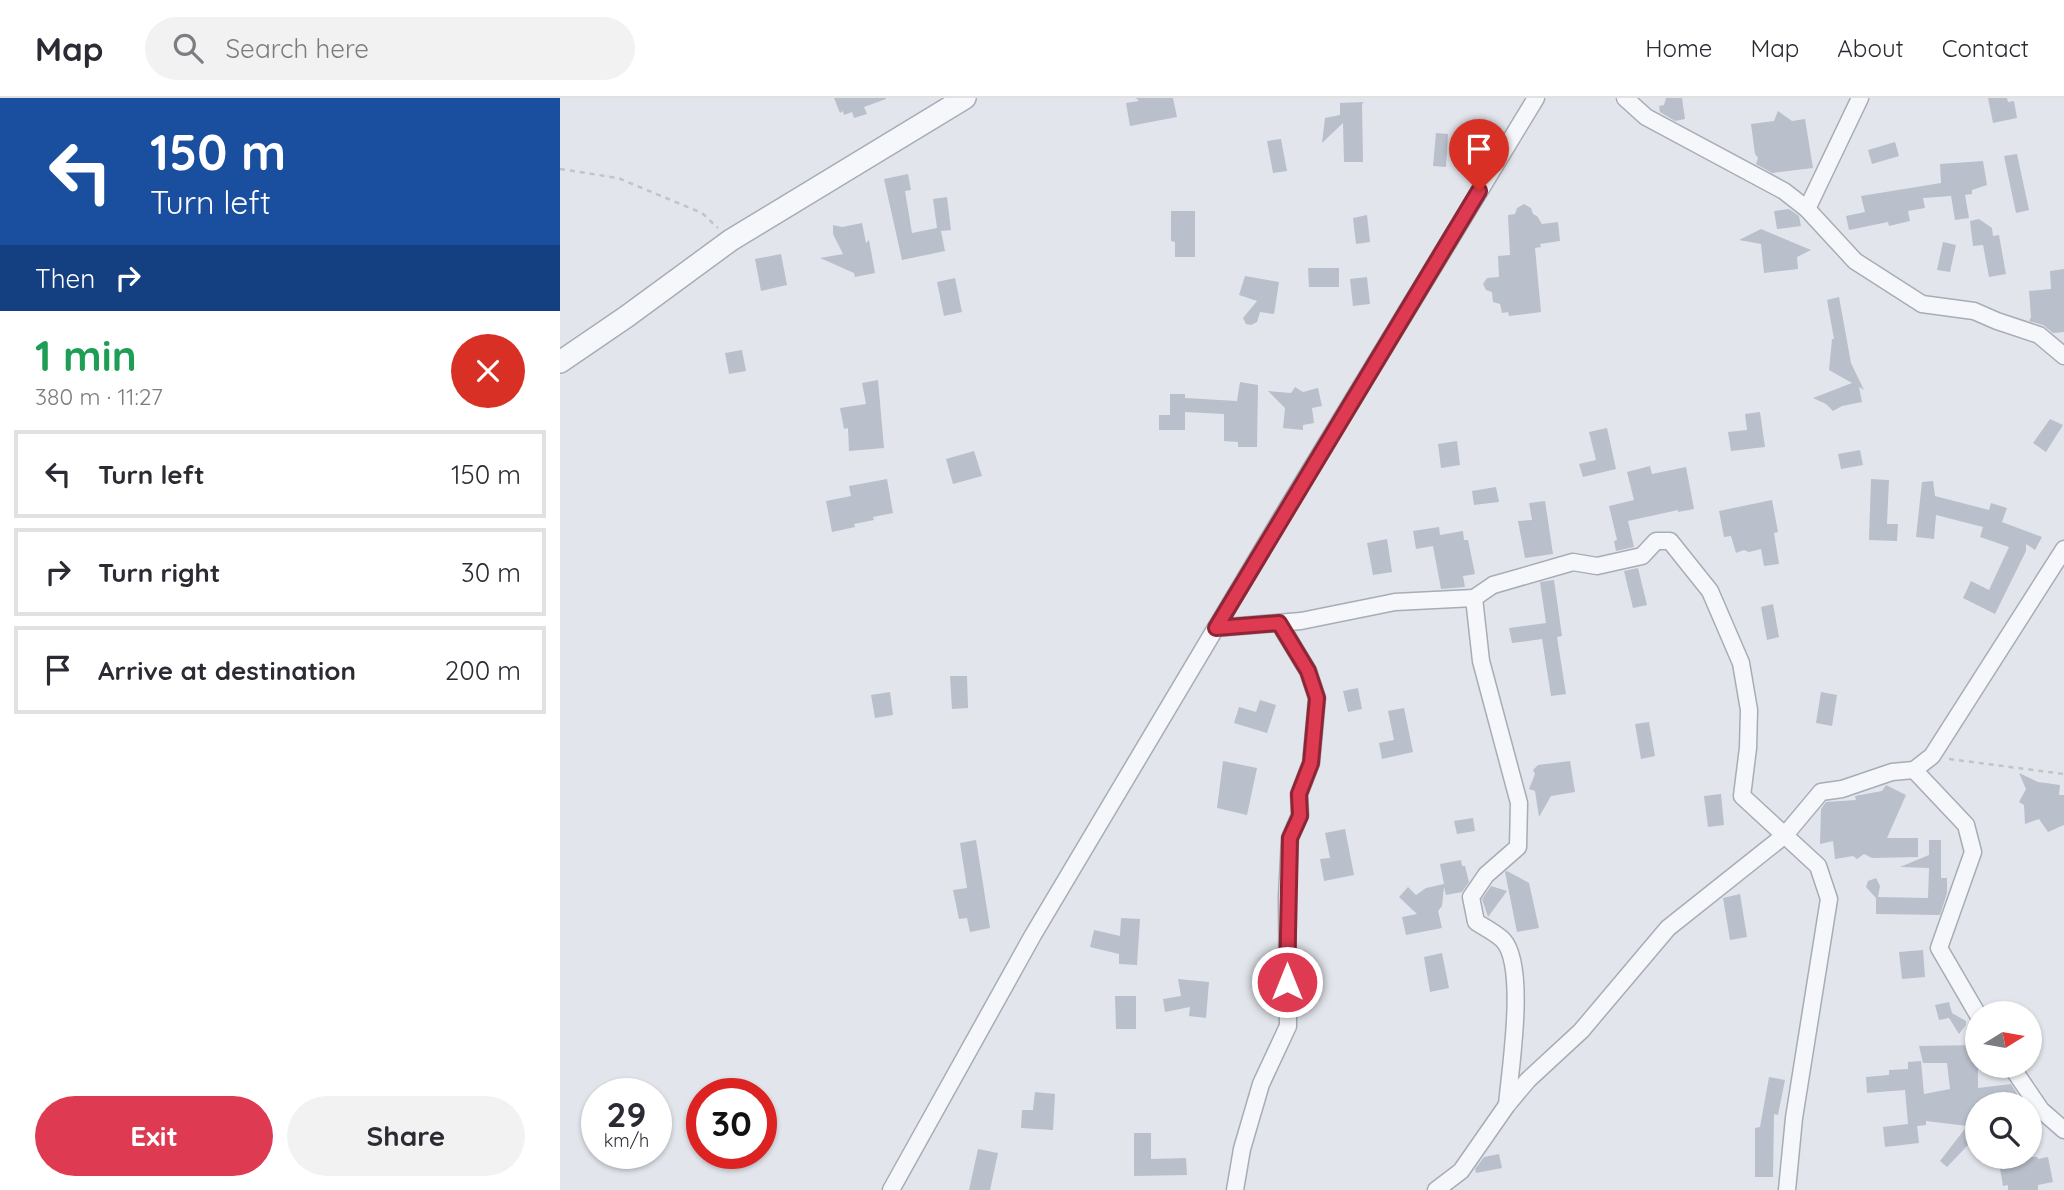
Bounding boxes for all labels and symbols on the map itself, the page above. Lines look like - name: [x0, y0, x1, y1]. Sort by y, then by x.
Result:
- pin: [1449, 119, 1509, 191]
- position arrow: [1250, 945, 1324, 1019]
- north arrow: [1965, 1001, 2042, 1078]
- speed limit sign: 30: [686, 1078, 777, 1169]

